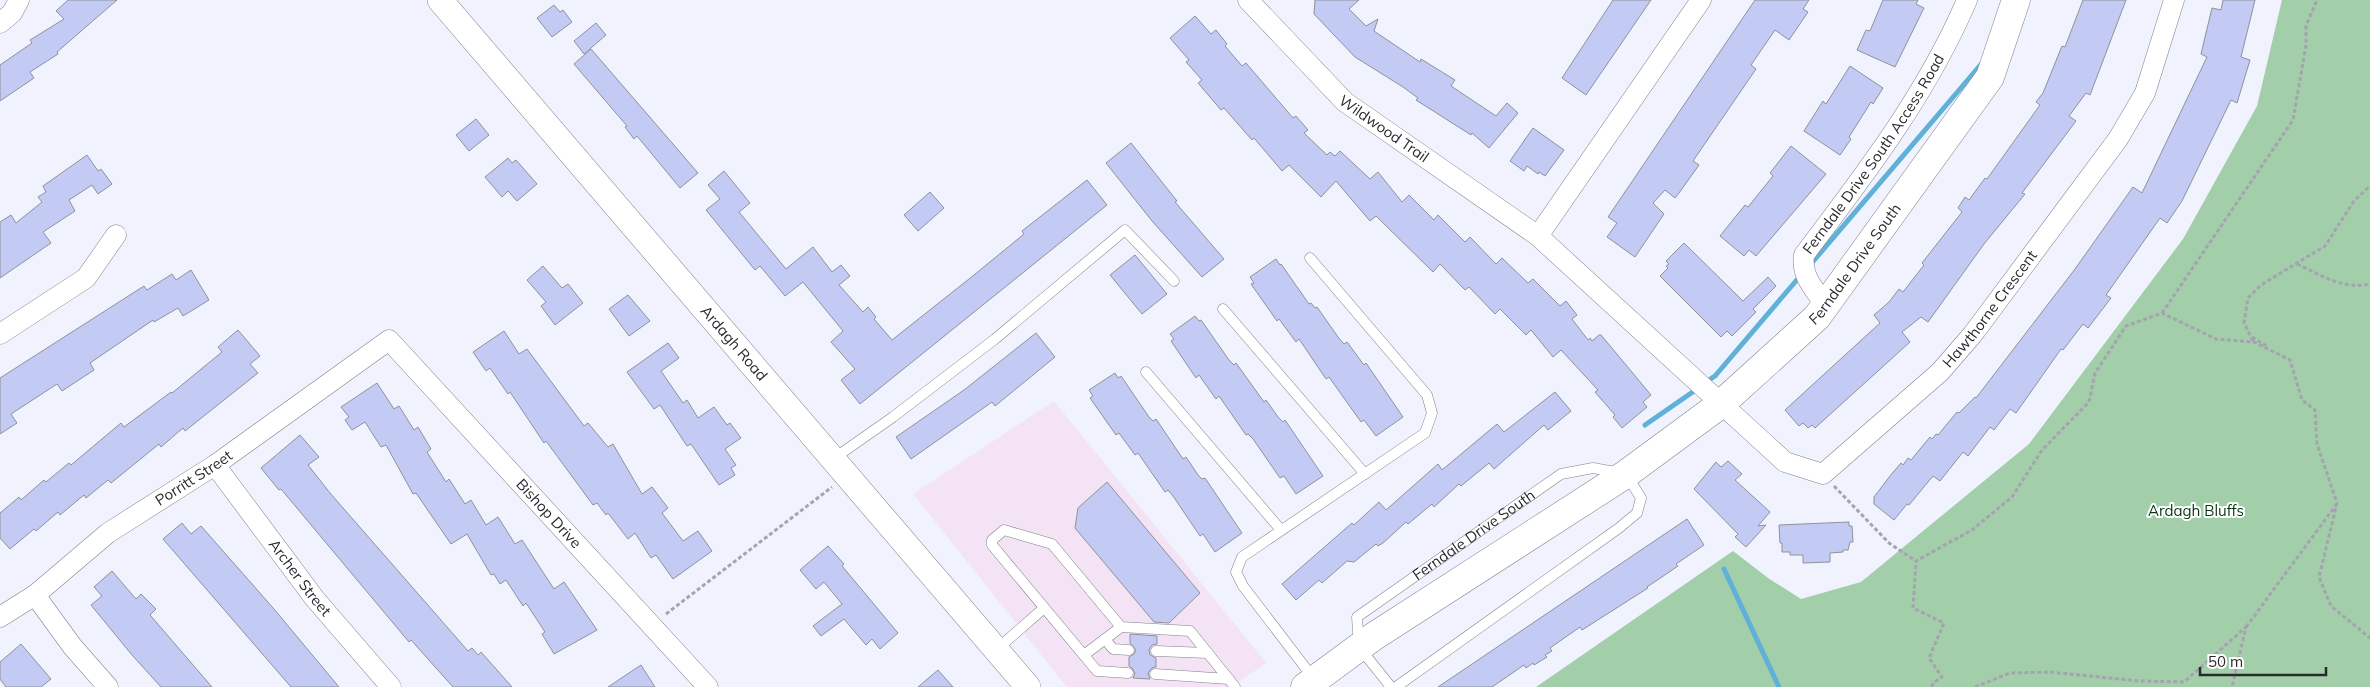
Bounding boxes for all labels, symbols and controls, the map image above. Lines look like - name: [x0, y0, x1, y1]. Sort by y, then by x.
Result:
- street label: Ferndale Drive South Access Road: [1798, 51, 1948, 258]
- street label: Wildwood Trail: [1335, 91, 1433, 166]
- street label: Ferndale Drive South: [1805, 199, 1905, 329]
- street label: Hawthorne Crescent: [1938, 246, 2041, 371]
- street label: Ardagh Road: [697, 302, 772, 385]
- street label: Porritt Street: [151, 446, 236, 510]
- street label: Bishop Drive: [512, 475, 586, 552]
- street label: Ferndale Drive South: [1409, 485, 1538, 584]
- park label: Ardagh Bluffs: [2148, 501, 2244, 520]
- street label: Archer Street: [265, 535, 335, 620]
- scale bar: [2200, 644, 2326, 676]
- text: 50 m: [2208, 652, 2243, 671]

